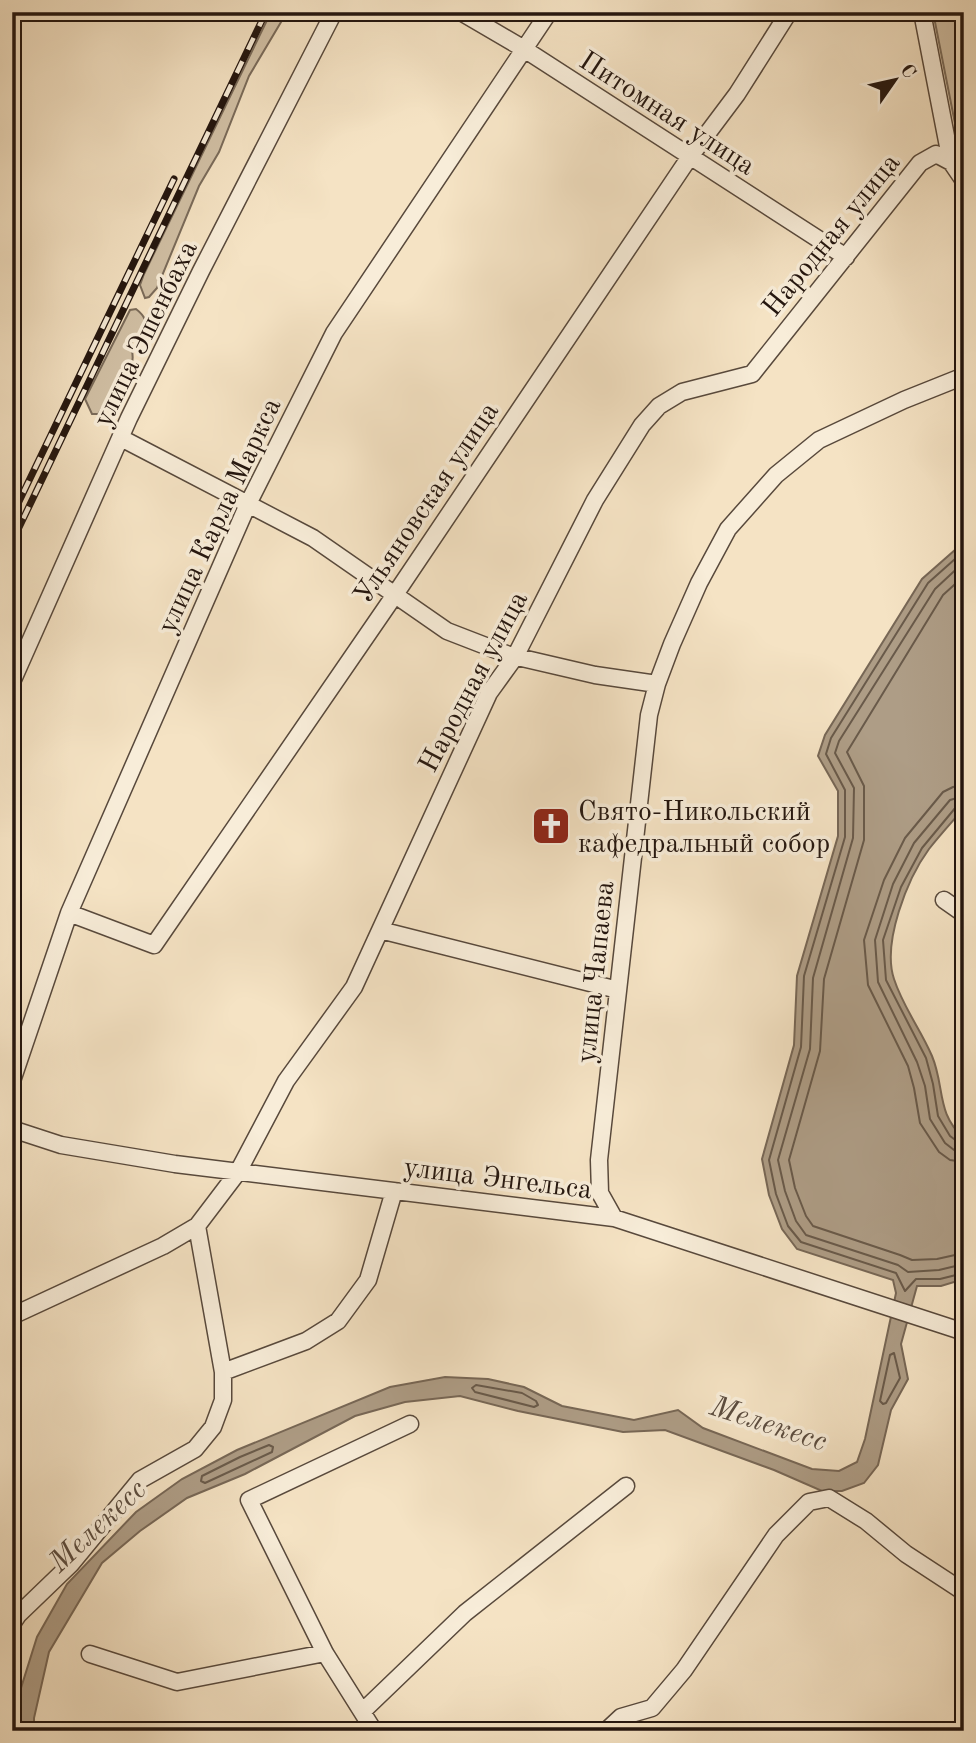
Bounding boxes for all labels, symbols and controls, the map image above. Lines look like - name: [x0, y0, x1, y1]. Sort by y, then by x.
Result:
- north arrow: [860, 46, 930, 116]
- street label: Питомная улица: [573, 47, 759, 182]
- text: С: [896, 61, 918, 82]
- street label: Народная улица: [758, 149, 906, 323]
- street label: улица Эшенбаха: [90, 237, 204, 432]
- street label: улица Карла Маркса: [154, 394, 288, 638]
- street label: Ульяновская улица: [350, 398, 505, 609]
- street label: Народная улица: [415, 587, 534, 777]
- place label: Свято-Никольский кафедральный собор: [578, 799, 830, 859]
- church icon: Свято-Никольский кафедральный собор: [530, 805, 572, 847]
- street label: улица Чапаева: [573, 880, 620, 1065]
- street label: улица Энгельса: [402, 1155, 594, 1205]
- water label: Мелекесс: [705, 1392, 831, 1458]
- water label: Мелекесс: [43, 1474, 153, 1579]

